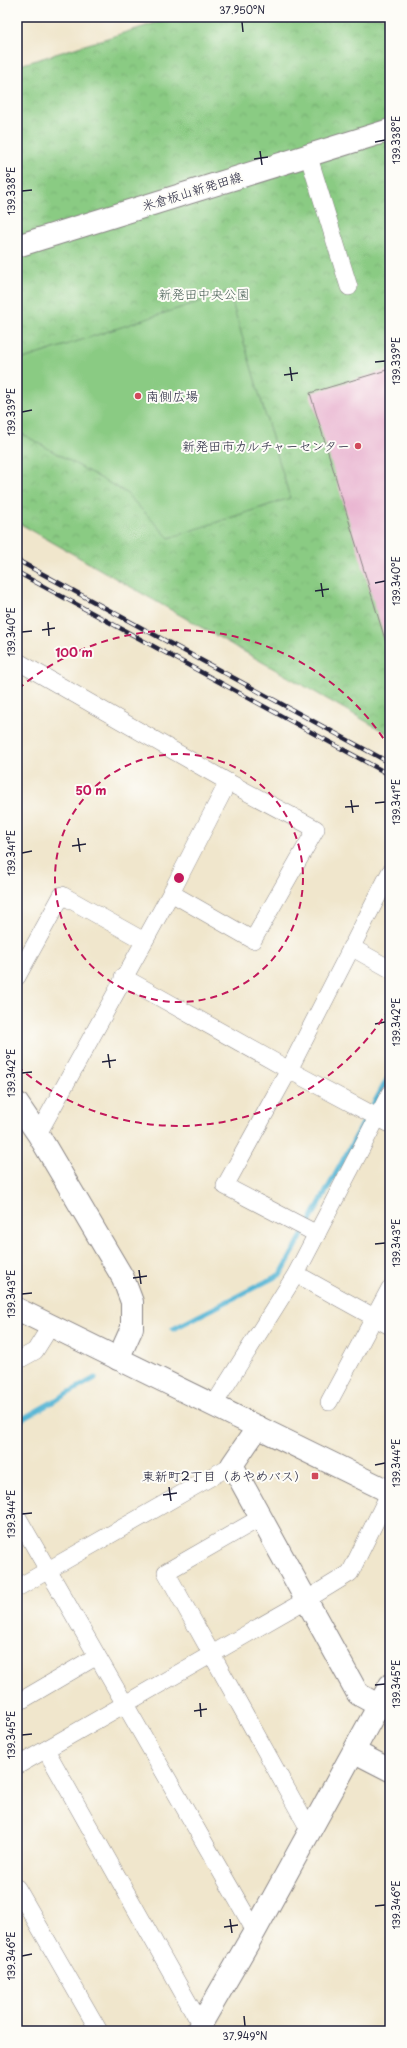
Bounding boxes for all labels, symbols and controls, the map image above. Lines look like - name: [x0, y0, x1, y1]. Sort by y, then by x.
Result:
- text: 37.950°N: [219, 2, 265, 17]
- text: 139.338°E: [388, 116, 403, 164]
- street label: 米倉板山新発田線: [139, 166, 245, 215]
- text: 139.338°E: [3, 167, 18, 215]
- park label: 新発田中央公園: [158, 284, 250, 303]
- text: 139.339°E: [388, 337, 403, 385]
- place label: 南側広場: [146, 386, 198, 405]
- text: 139.339°E: [3, 388, 18, 436]
- marker: 南側広場: [133, 391, 143, 401]
- place label: 新発田市カルチャーセンター: [182, 436, 350, 455]
- marker: 新発田市カルチャーセンター: [353, 441, 363, 451]
- text: 139.340°E: [388, 556, 403, 606]
- text: 139.340°E: [3, 607, 18, 657]
- text: 100 m: [55, 643, 93, 661]
- text: 139.341°E: [388, 779, 403, 825]
- text: 50 m: [75, 781, 107, 799]
- text: 139.341°E: [3, 830, 18, 876]
- centre of rings: [172, 871, 186, 885]
- text: 139.342°E: [388, 998, 403, 1046]
- text: 139.342°E: [3, 1049, 18, 1097]
- text: 139.343°E: [388, 1219, 403, 1267]
- text: 139.343°E: [3, 1270, 18, 1318]
- text: 139.344°E: [388, 1439, 403, 1487]
- place label: 東新町2丁目（あやめバス）: [142, 1466, 307, 1485]
- marker: 東新町2丁目（あやめバス）: [310, 1471, 320, 1481]
- text: 139.344°E: [3, 1490, 18, 1538]
- text: 139.345°E: [388, 1660, 403, 1708]
- text: 139.345°E: [3, 1711, 18, 1759]
- text: 139.346°E: [388, 1881, 403, 1930]
- text: 139.346°E: [3, 1932, 18, 1981]
- text: 37.949°N: [222, 2028, 268, 2043]

